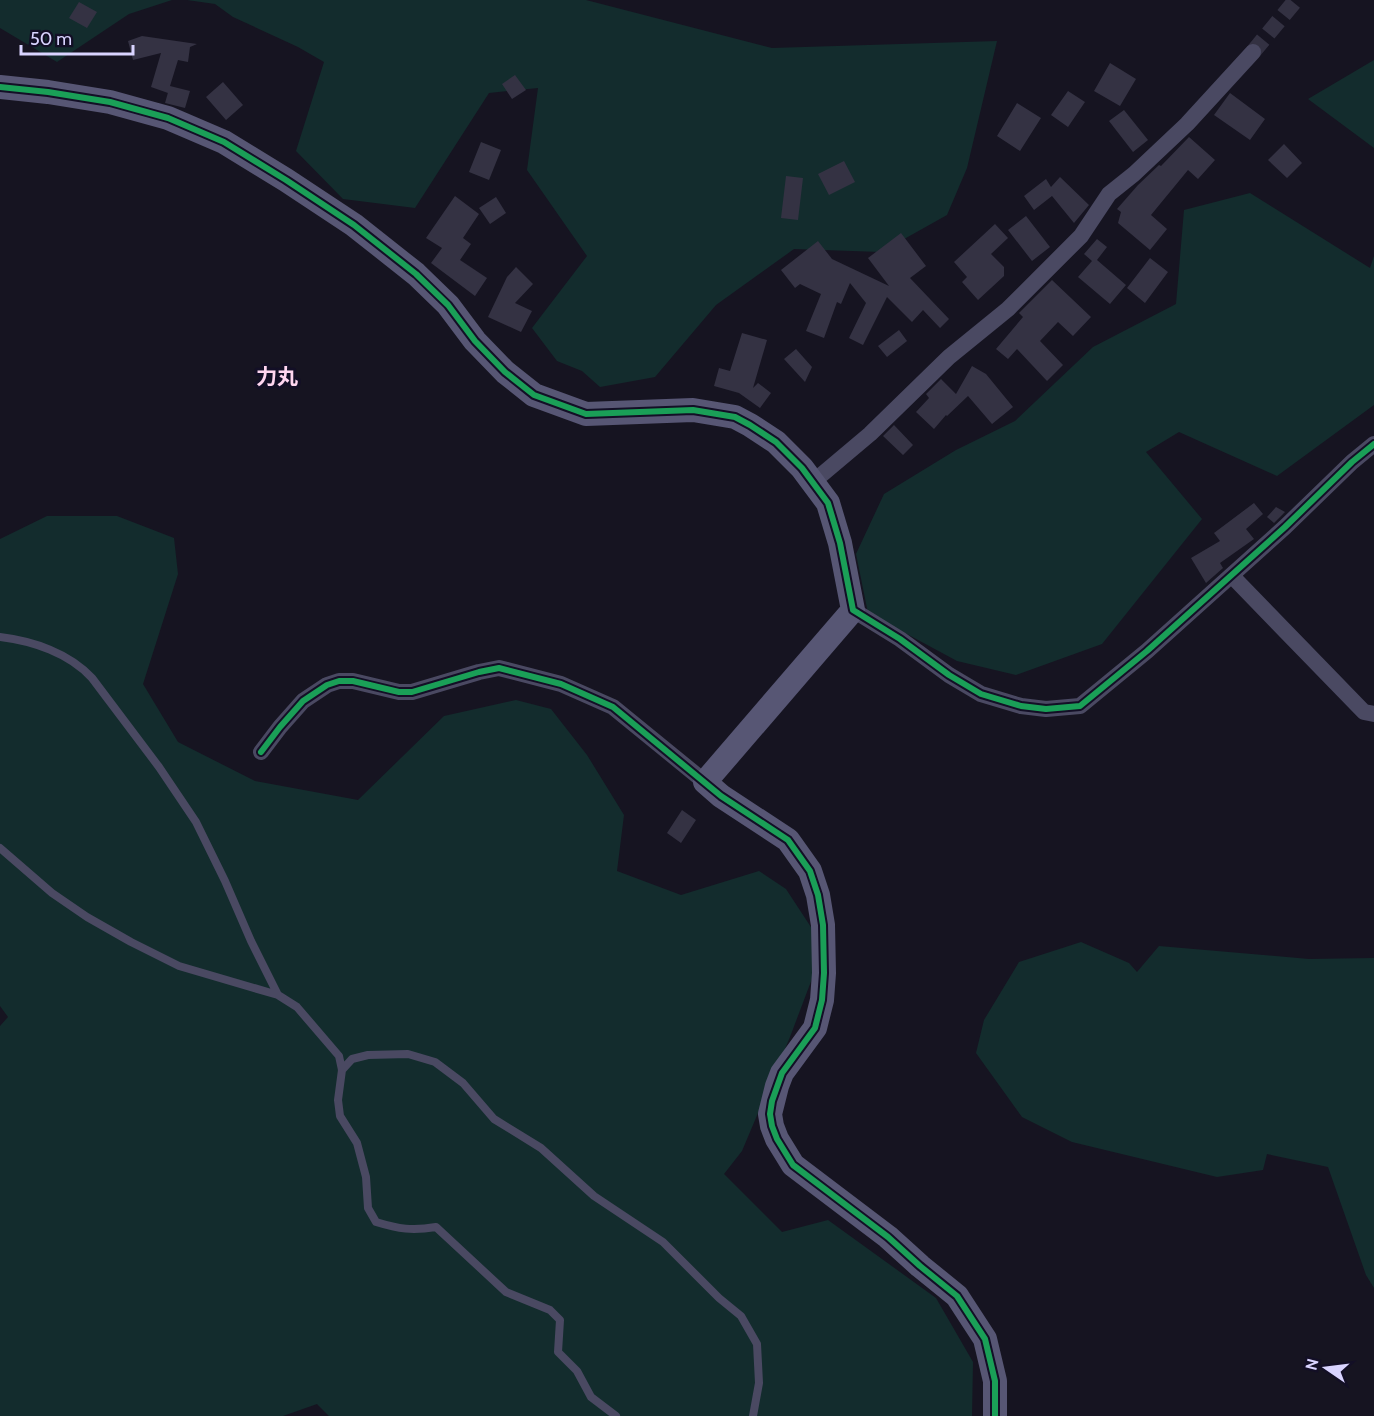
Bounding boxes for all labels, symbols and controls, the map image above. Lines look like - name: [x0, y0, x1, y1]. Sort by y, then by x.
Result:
- scale bar: [21, 18, 134, 56]
- text: 50 m: [30, 28, 72, 50]
- district label: 力丸: [256, 364, 298, 389]
- north arrow: [1296, 1338, 1356, 1398]
- text: N: [1301, 1357, 1323, 1372]

